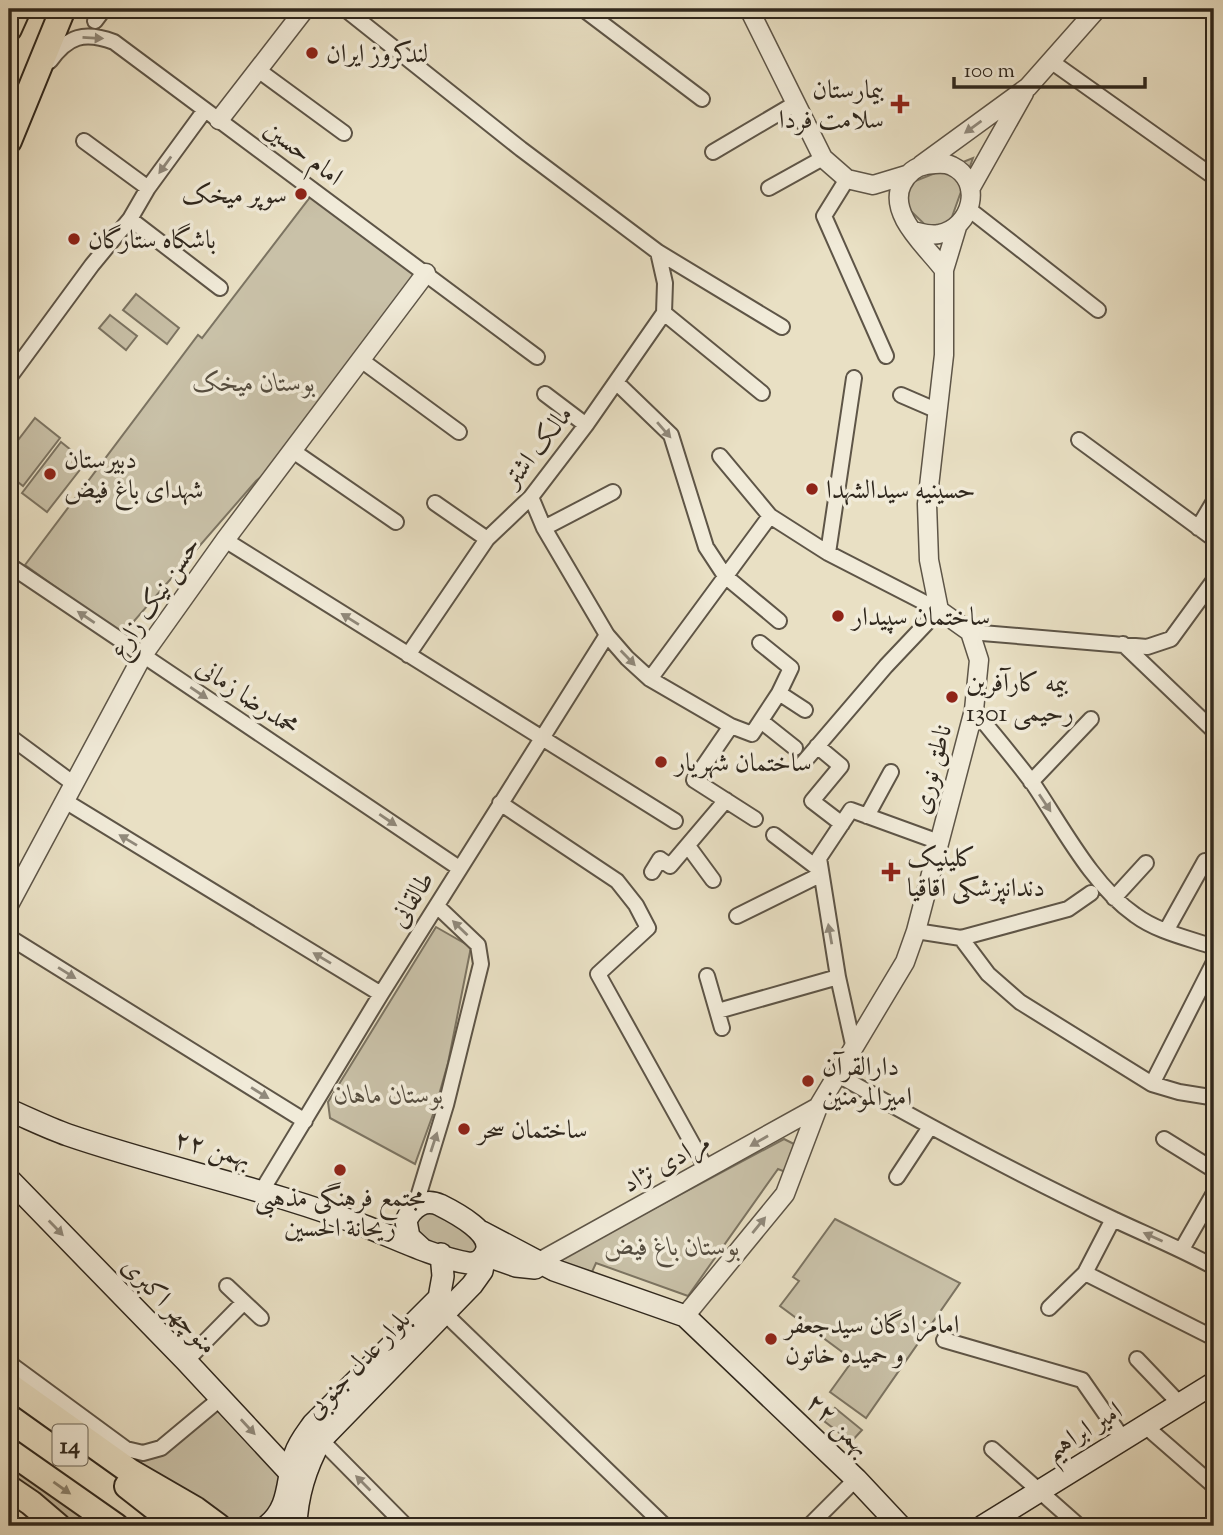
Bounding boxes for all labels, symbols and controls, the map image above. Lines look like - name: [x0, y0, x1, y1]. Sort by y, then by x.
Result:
- one-way arrow: [82, 33, 104, 44]
- place label: لندکروز ایران: [326, 37, 428, 74]
- marker: لندکروز ایران: [304, 45, 320, 61]
- scale bar: [954, 46, 1144, 90]
- text: 100 m: [964, 57, 1015, 87]
- place label: بیمارستان سلامت فردا: [779, 73, 884, 140]
- marker: بیمارستان سلامت فردا: [890, 94, 910, 114]
- street label: امام حسین: [254, 112, 350, 198]
- one-way arrow: [964, 120, 982, 134]
- one-way arrow: [158, 156, 172, 174]
- place label: سوپر میخک: [181, 178, 287, 215]
- marker: سوپر میخک: [293, 186, 309, 202]
- place label: باشگاه ستارگان: [88, 223, 216, 260]
- marker: باشگاه ستارگان: [66, 231, 82, 247]
- park label: بوستان میخک: [192, 366, 316, 403]
- street label: مالک اشتر: [493, 399, 583, 499]
- one-way arrow: [656, 421, 672, 439]
- place label: دبیرستان شهدای باغ فیض: [64, 443, 203, 511]
- marker: دبیرستان شهدای باغ فیض: [42, 466, 58, 482]
- place label: حسینیه سیدالشهدا: [826, 473, 976, 510]
- marker: حسینیه سیدالشهدا: [804, 481, 820, 497]
- street label: حسن نیک زارع: [102, 530, 211, 667]
- place label: ساختمان سپیدار: [849, 600, 990, 637]
- marker: ساختمان سپیدار: [830, 608, 846, 624]
- one-way arrow: [76, 610, 96, 623]
- one-way arrow: [340, 612, 360, 625]
- one-way arrow: [619, 649, 635, 666]
- street label: محمدرضا زمانی: [188, 650, 305, 746]
- place label: بیمه کارآفرین 1301 رحیمی: [966, 666, 1074, 733]
- one-way arrow: [190, 686, 209, 699]
- marker: بیمه کارآفرین 1301 رحیمی: [944, 689, 960, 705]
- street label: ناطق نوری: [904, 721, 963, 818]
- place label: ساختمان شهریار: [672, 746, 812, 783]
- marker: ساختمان شهریار: [653, 754, 669, 770]
- one-way arrow: [1039, 793, 1052, 812]
- one-way arrow: [379, 813, 397, 827]
- one-way arrow: [119, 834, 138, 846]
- place label: کلینیک دندانپزشکی اقاقیا: [907, 841, 1045, 908]
- marker: کلینیک دندانپزشکی اقاقیا: [881, 862, 901, 882]
- street label: طالقانی: [382, 865, 445, 936]
- one-way arrow: [452, 921, 469, 937]
- one-way arrow: [824, 923, 835, 945]
- one-way arrow: [313, 952, 332, 965]
- one-way arrow: [57, 966, 76, 979]
- place label: دارالقرآن امیرالمومنین: [822, 1050, 912, 1117]
- marker: دارالقرآن امیرالمومنین: [800, 1073, 816, 1089]
- park label: بوستان ماهان: [334, 1078, 444, 1115]
- one-way arrow: [250, 1086, 270, 1099]
- place label: ساختمان سحر: [475, 1113, 588, 1150]
- marker: ساختمان سحر: [456, 1121, 472, 1137]
- street label: ۲۲ بهمن: [170, 1122, 255, 1179]
- street label: مرادی نژاد: [616, 1125, 718, 1204]
- one-way arrow: [429, 1131, 440, 1152]
- one-way arrow: [749, 1135, 769, 1147]
- marker: مجتمع فرهنگی مذهبی ریحانة الحسین: [332, 1162, 348, 1178]
- place label: مجتمع فرهنگی مذهبی ریحانة الحسین: [255, 1181, 426, 1248]
- one-way arrow: [752, 1217, 767, 1235]
- one-way arrow: [48, 1219, 64, 1236]
- park label: بوستان باغ فیض: [604, 1230, 740, 1268]
- one-way arrow: [1142, 1231, 1163, 1242]
- street label: منوچهر اکبری: [112, 1249, 225, 1364]
- street label: بلوار عدل جنوبی: [297, 1303, 420, 1428]
- place label: امامزادگان سیدجعفر و حمیده خاتون: [782, 1308, 959, 1375]
- marker: امامزادگان سیدجعفر و حمیده خاتون: [763, 1331, 779, 1347]
- street label: ۲۲ بهمن: [796, 1385, 878, 1466]
- street label: امیر ابراهیم: [1038, 1394, 1133, 1475]
- one-way arrow: [240, 1418, 256, 1436]
- road number: 14: [52, 1424, 88, 1465]
- one-way arrow: [356, 1475, 372, 1492]
- one-way arrow: [53, 1481, 71, 1495]

